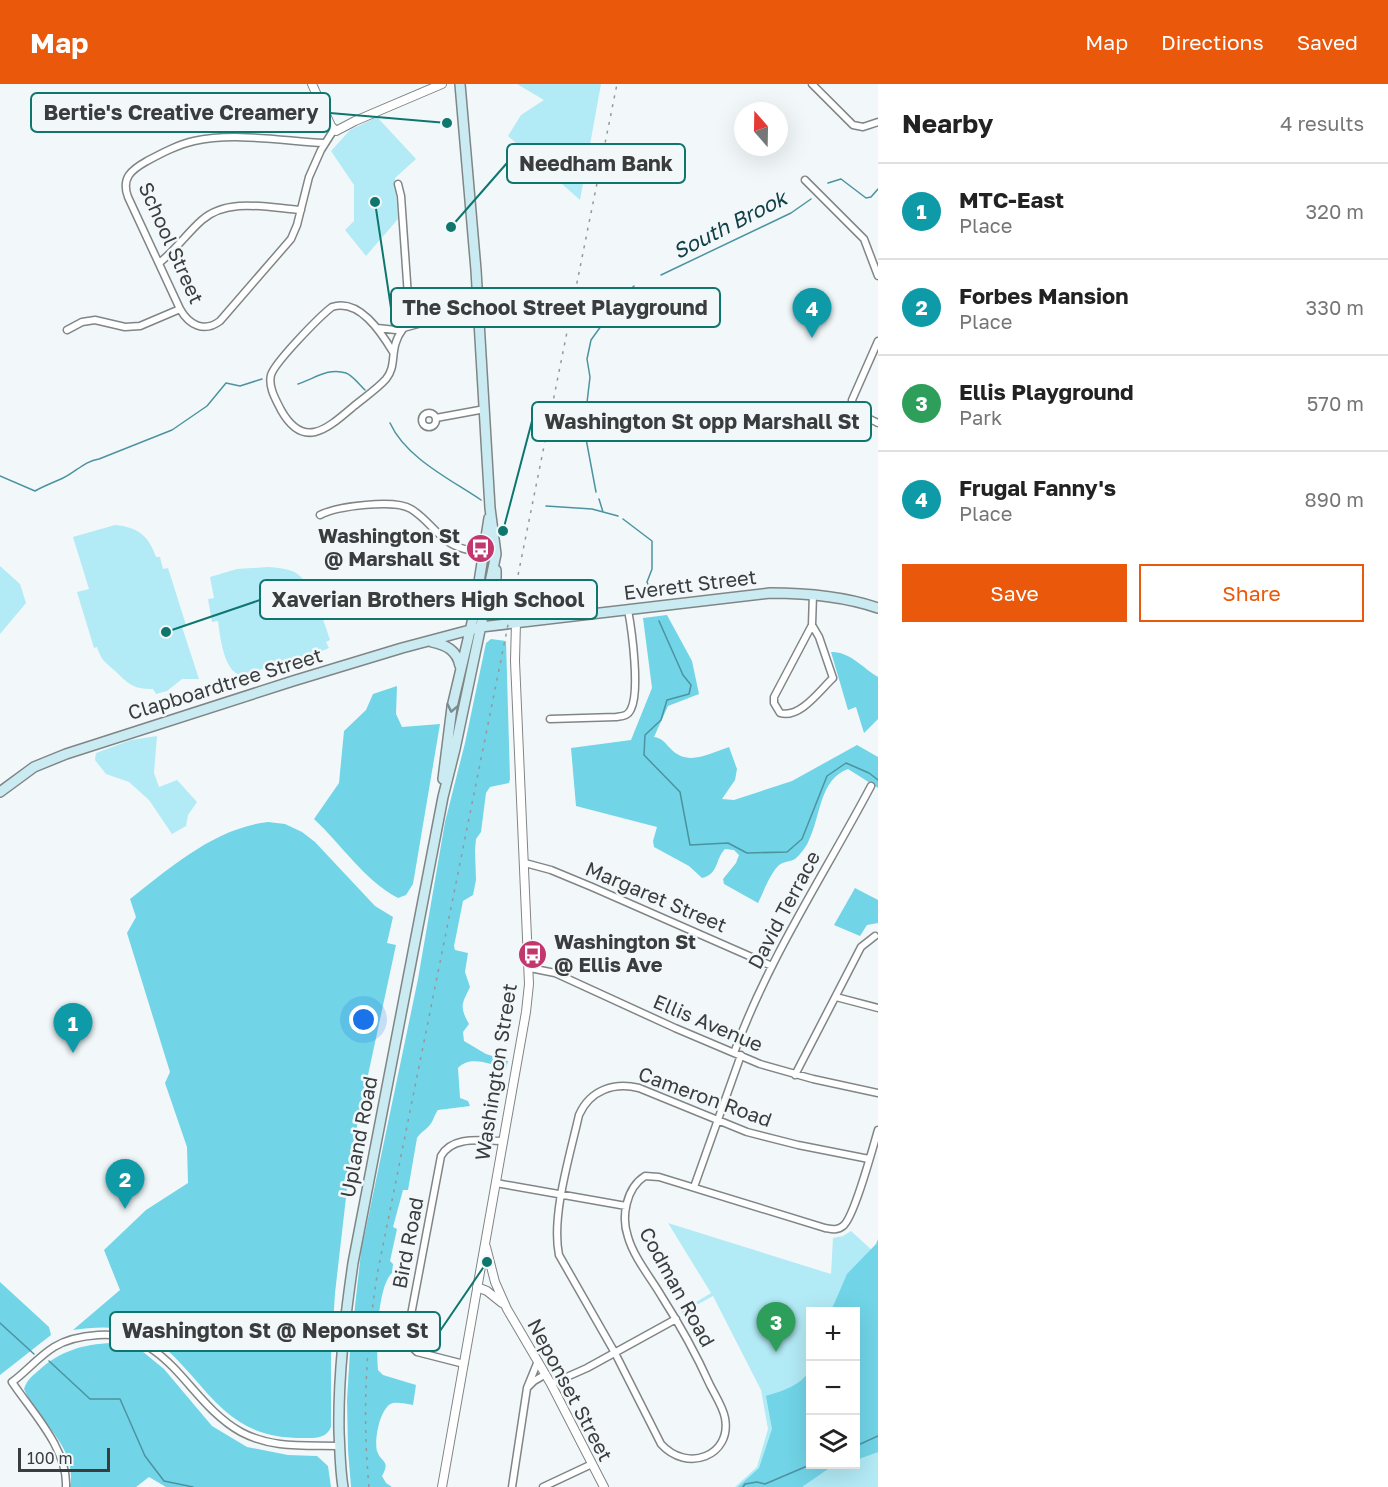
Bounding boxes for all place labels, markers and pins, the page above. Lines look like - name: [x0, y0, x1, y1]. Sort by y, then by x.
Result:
- callout: Bertie's Creative Creamery: [31, 93, 330, 132]
- callout: Needham Bank: [507, 144, 685, 183]
- callout: The School Street Playground: [391, 288, 720, 327]
- pin: 4: [792, 288, 832, 338]
- callout: Washington St opp Marshall St: [532, 402, 871, 441]
- place label: Washington St @ Marshall St: [318, 523, 460, 570]
- bus stop icon: Washington St @ Marshall St: [465, 532, 497, 564]
- callout: Xaverian Brothers High School: [260, 580, 597, 619]
- place label: Washington St @ Ellis Ave: [554, 929, 696, 976]
- bus stop icon: Washington St @ Ellis Ave: [517, 938, 549, 970]
- pin: 1: [54, 1004, 92, 1053]
- pin: 2: [106, 1160, 144, 1209]
- pin: 3: [756, 1302, 796, 1352]
- callout: Washington St @ Neponset St: [110, 1312, 440, 1351]

